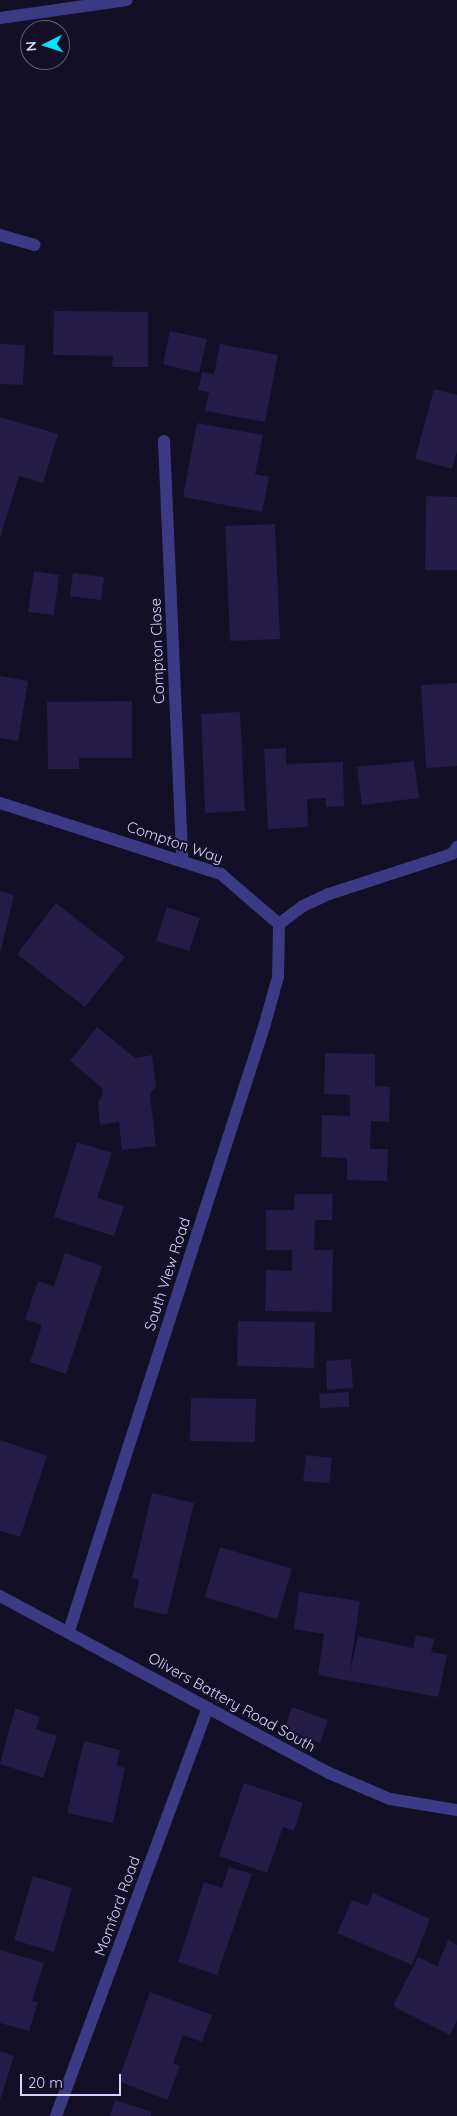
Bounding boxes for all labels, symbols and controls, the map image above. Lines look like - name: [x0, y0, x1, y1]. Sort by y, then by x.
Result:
- north arrow: [20, 20, 70, 70]
- text: N: [22, 40, 40, 52]
- street label: Compton Close: [146, 598, 168, 704]
- street label: Compton Way: [125, 817, 225, 867]
- street label: South View Road: [140, 1215, 194, 1333]
- street label: Olivers Battery Road South: [145, 1649, 319, 1755]
- street label: Momford Road: [91, 1854, 143, 1958]
- scale bar: [22, 2064, 124, 2096]
- text: 20 m: [28, 2073, 63, 2092]

